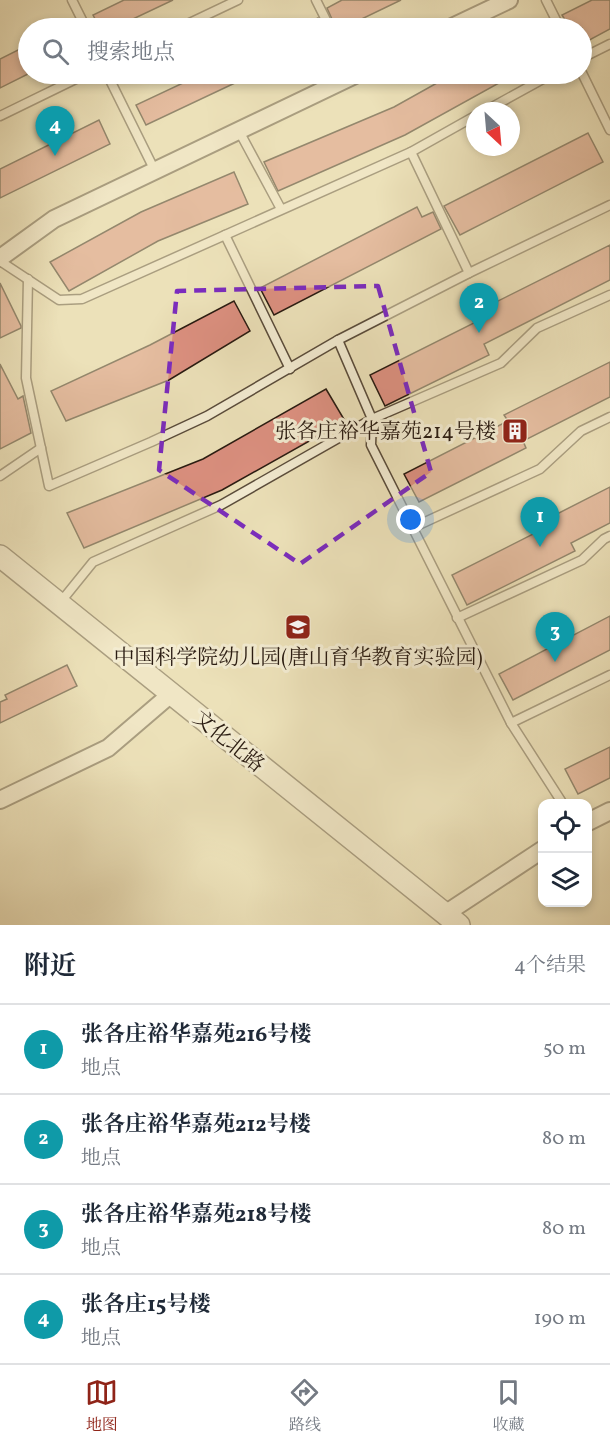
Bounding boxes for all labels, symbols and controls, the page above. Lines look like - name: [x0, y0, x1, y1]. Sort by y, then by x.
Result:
- search box: [18, 18, 592, 84]
- icon: search: [39, 35, 72, 68]
- text: 搜索地点: [87, 38, 175, 69]
- north arrow: [466, 102, 520, 156]
- pin: 4: [36, 106, 74, 156]
- pin: 2: [460, 284, 498, 333]
- building icon: 张各庄裕华嘉苑214号楼: [500, 416, 530, 446]
- place label: 张各庄裕华嘉苑214号楼: [275, 418, 496, 447]
- pin: 1: [520, 498, 560, 547]
- your location: [396, 505, 425, 534]
- school or university icon: 中国科学院幼儿园(唐山育华教育实验园): [283, 612, 313, 642]
- pin: 3: [536, 612, 574, 662]
- place label: 中国科学院幼儿园(唐山育华教育实验园): [113, 644, 483, 673]
- street label: 文化北路: [186, 704, 270, 780]
- map controls: [538, 799, 592, 907]
- button: locate: [538, 799, 592, 853]
- button: layers: [538, 853, 592, 907]
- text: 附近: [24, 949, 76, 985]
- text: 4个结果: [514, 952, 586, 980]
- text: 张各庄裕华嘉苑216号楼: [81, 1020, 311, 1051]
- text: 1: [39, 1035, 48, 1063]
- text: 50 m: [543, 1035, 586, 1063]
- text: 地点: [81, 1055, 121, 1083]
- text: 张各庄裕华嘉苑212号楼: [81, 1110, 311, 1141]
- text: 2: [38, 1125, 49, 1153]
- text: 80 m: [542, 1125, 586, 1153]
- text: 地点: [81, 1145, 121, 1173]
- text: 张各庄裕华嘉苑218号楼: [81, 1200, 311, 1231]
- text: 3: [38, 1215, 49, 1243]
- text: 80 m: [542, 1215, 586, 1243]
- text: 地点: [81, 1235, 121, 1263]
- text: 张各庄15号楼: [81, 1290, 210, 1321]
- text: 4: [37, 1305, 50, 1333]
- text: 190 m: [534, 1305, 586, 1333]
- text: 地点: [81, 1325, 121, 1353]
- tab: 地图: [85, 1376, 118, 1437]
- tab: 路线: [288, 1376, 321, 1437]
- tab: 收藏: [492, 1376, 525, 1437]

